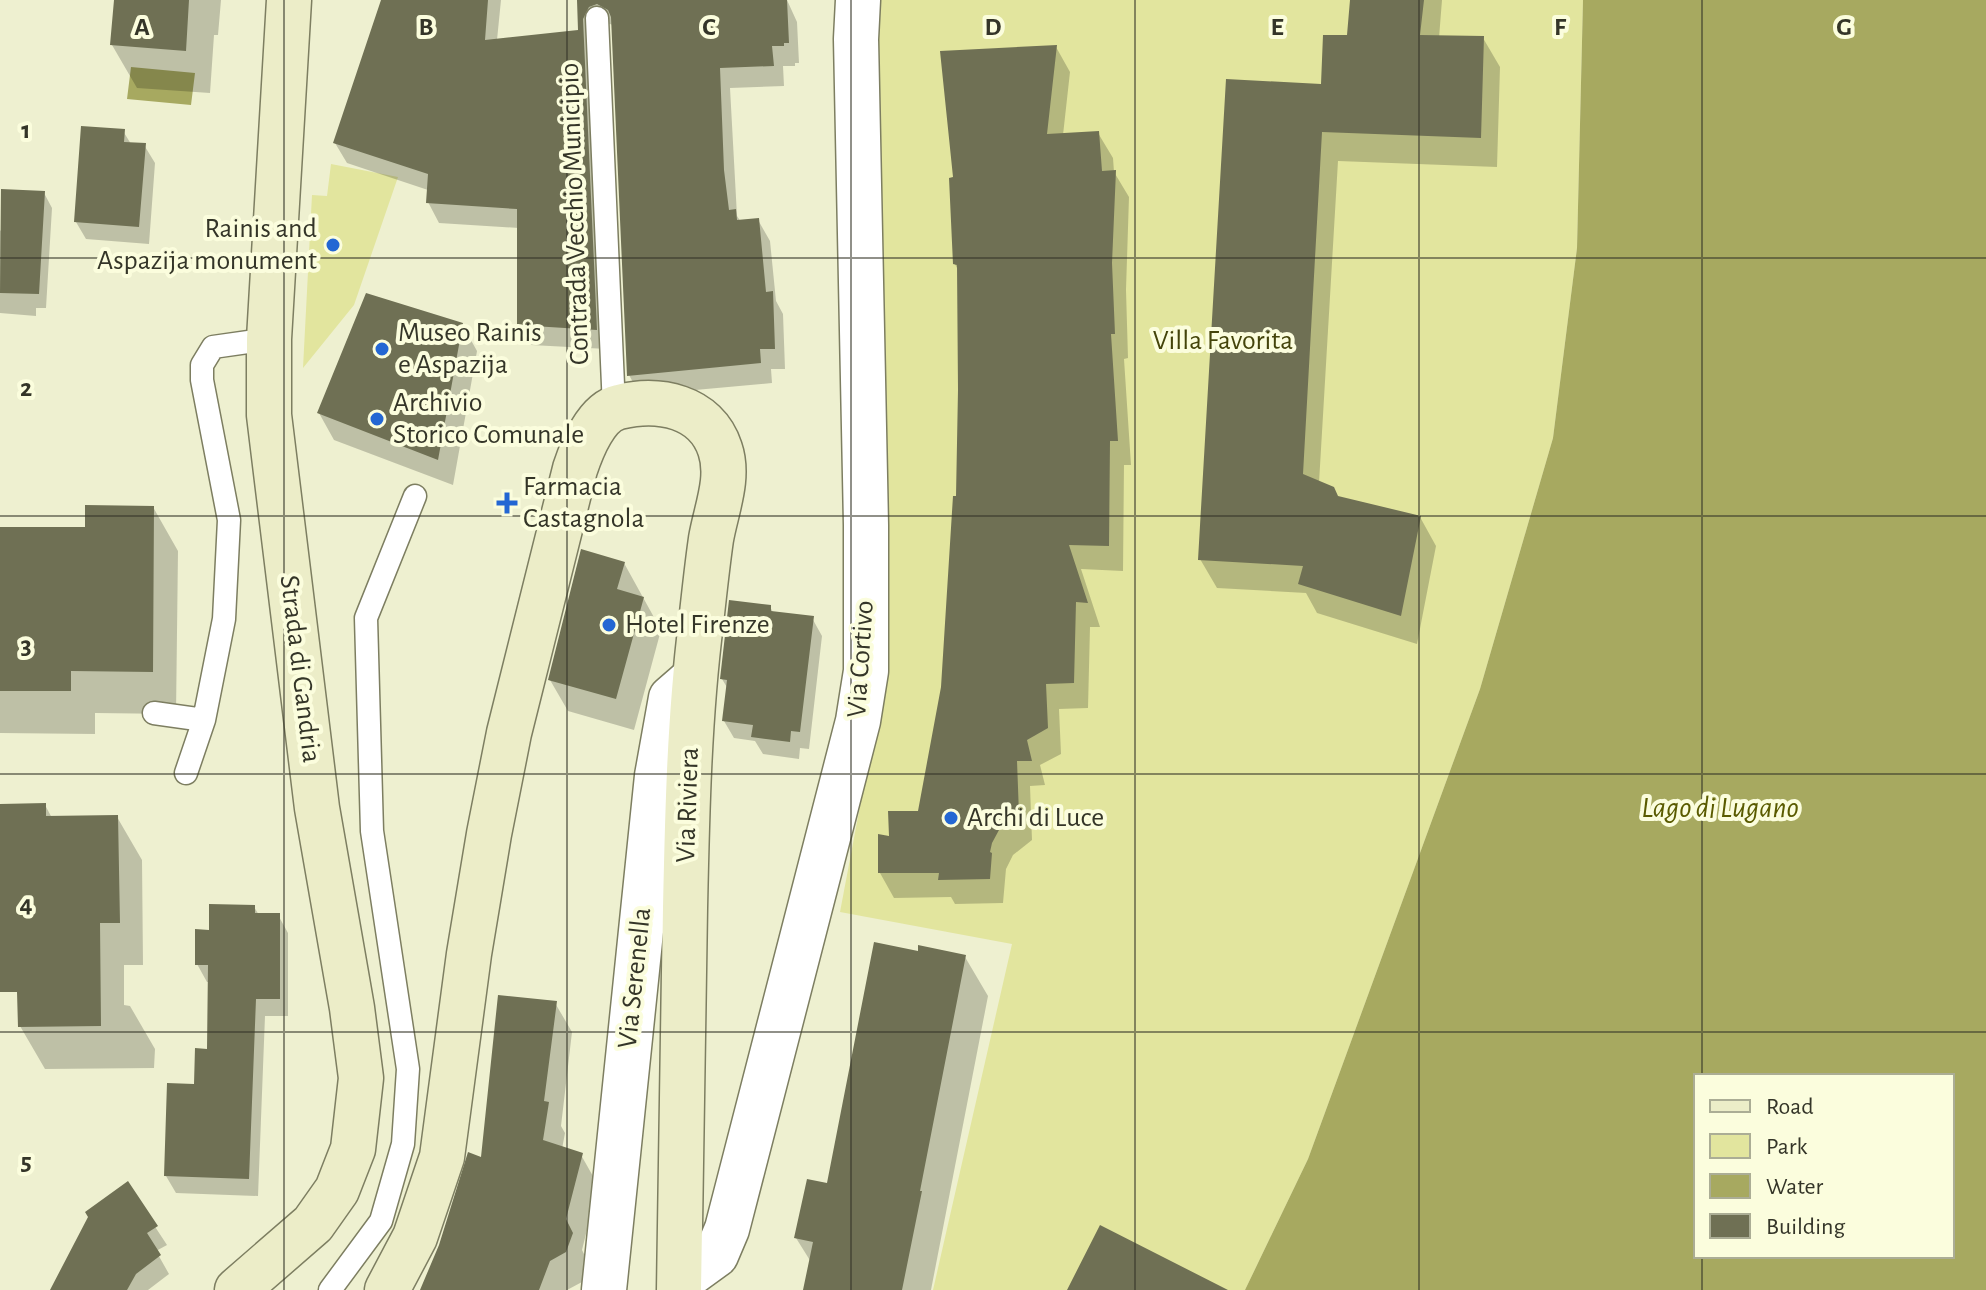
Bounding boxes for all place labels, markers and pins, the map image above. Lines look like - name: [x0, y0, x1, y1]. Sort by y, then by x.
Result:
- place label: Rainis and Aspazija monument: [97, 215, 317, 275]
- marker: Rainis and Aspazija monument: [324, 236, 342, 254]
- place label: Museo Rainis e Aspazija: [398, 319, 542, 379]
- marker: Museo Rainis e Aspazija: [373, 340, 391, 358]
- place label: Archivio Storico Comunale: [393, 389, 584, 449]
- marker: Archivio Storico Comunale: [368, 410, 386, 428]
- place label: Farmacia Castagnola: [523, 473, 644, 533]
- marker: Farmacia Castagnola: [498, 494, 516, 512]
- place label: Hotel Firenze: [625, 611, 770, 639]
- marker: Hotel Firenze: [600, 616, 618, 634]
- place label: Archi di Luce: [967, 804, 1104, 832]
- marker: Archi di Luce: [942, 809, 960, 827]

